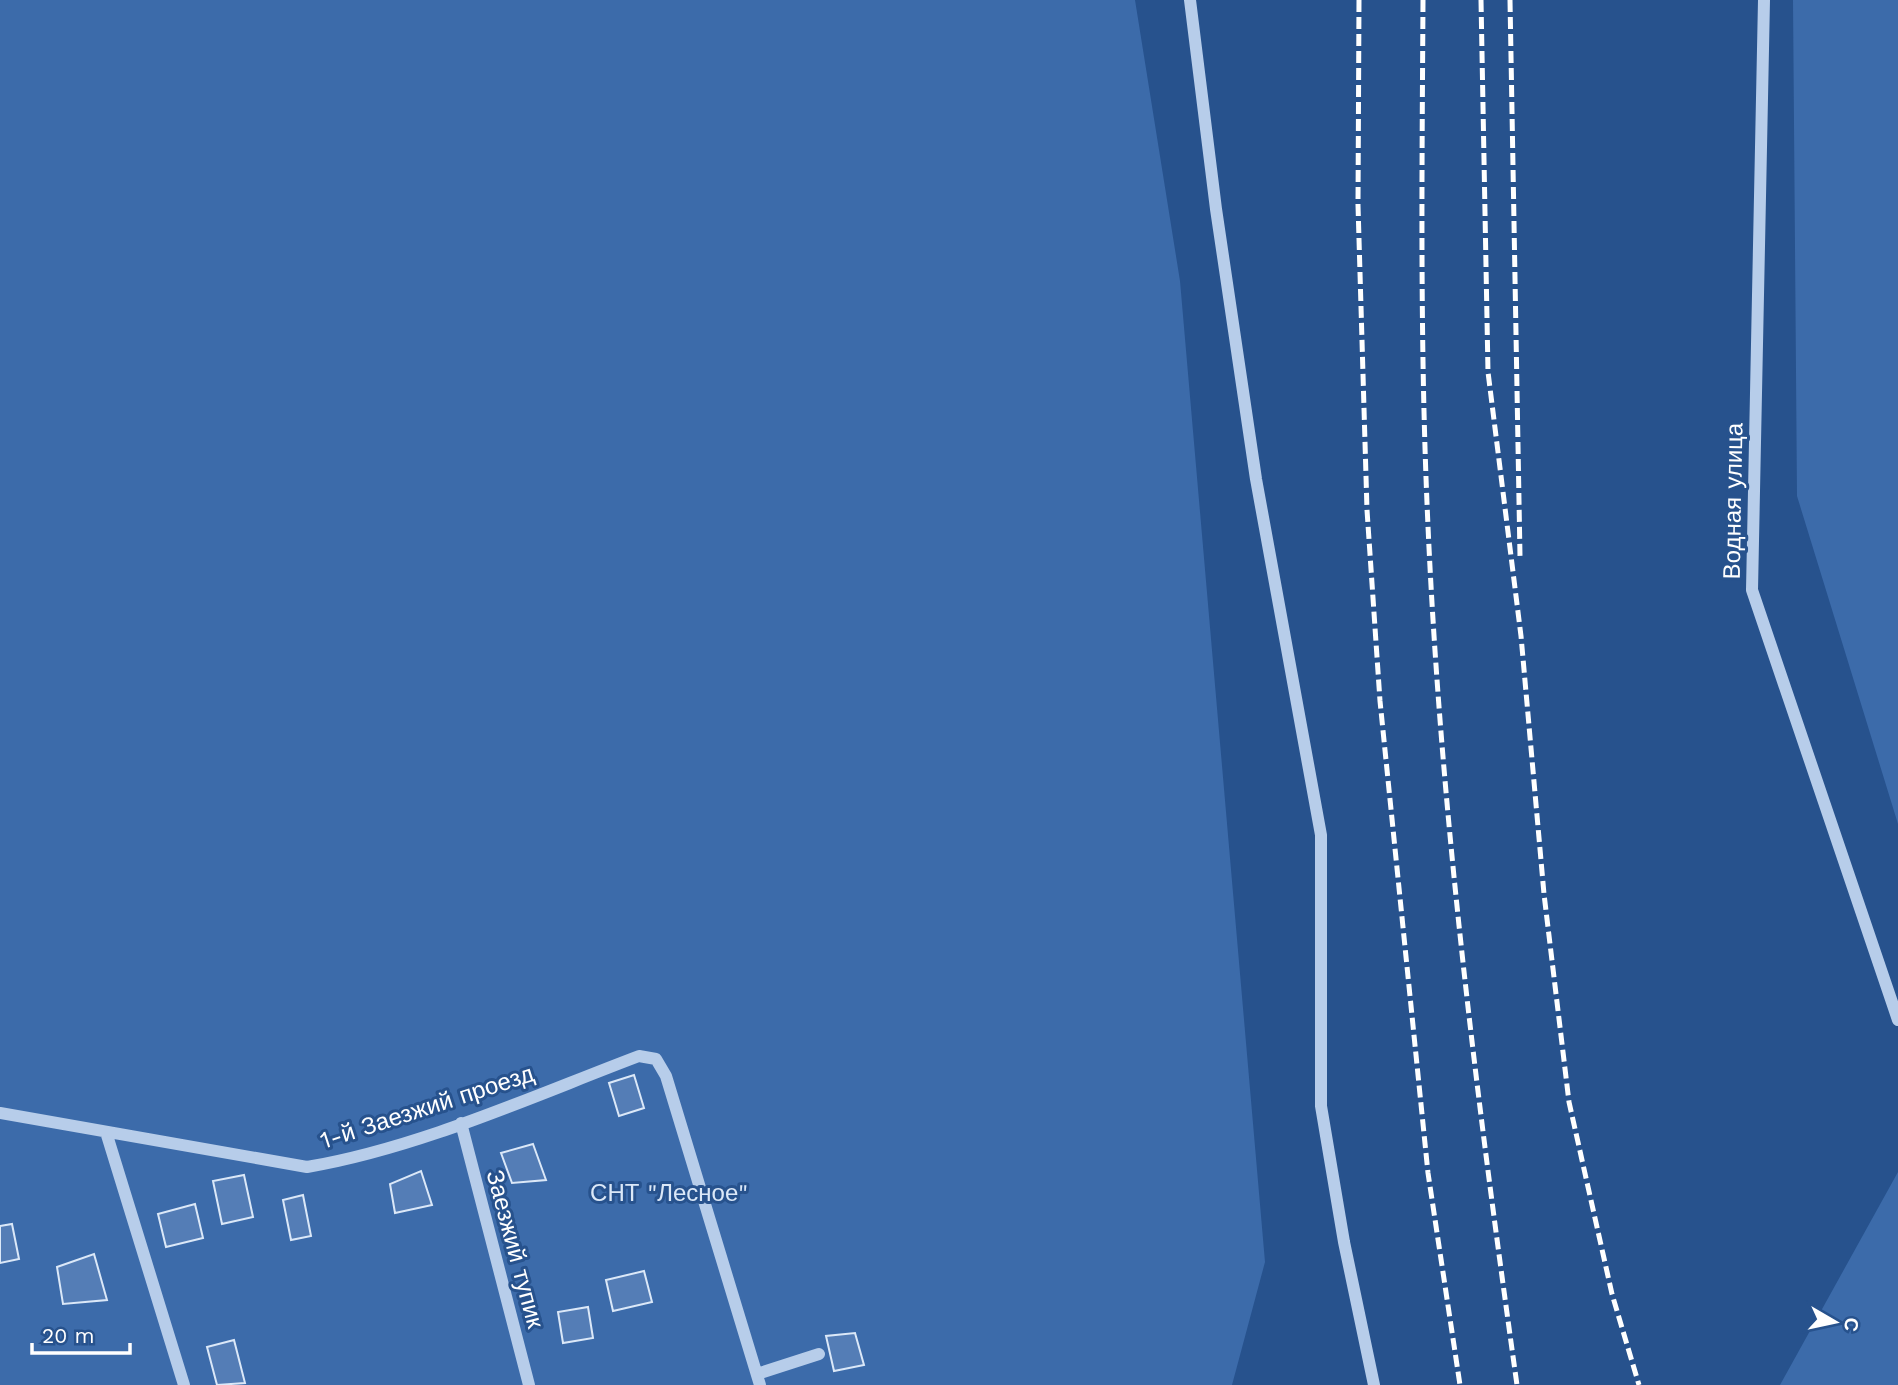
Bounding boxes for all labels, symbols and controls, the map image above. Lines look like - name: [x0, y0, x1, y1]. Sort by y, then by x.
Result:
- street label: Водная улица: [1718, 422, 1748, 580]
- street label: 1-й Заезжий проезд: [317, 1059, 537, 1155]
- street label: Заезжий тупик: [480, 1167, 550, 1332]
- park label: СНТ "Лесное": [590, 1179, 748, 1207]
- north arrow: [1800, 1287, 1870, 1357]
- scale bar: [32, 1312, 130, 1356]
- text: С: [1839, 1316, 1864, 1333]
- text: 20 m: [42, 1323, 94, 1348]

